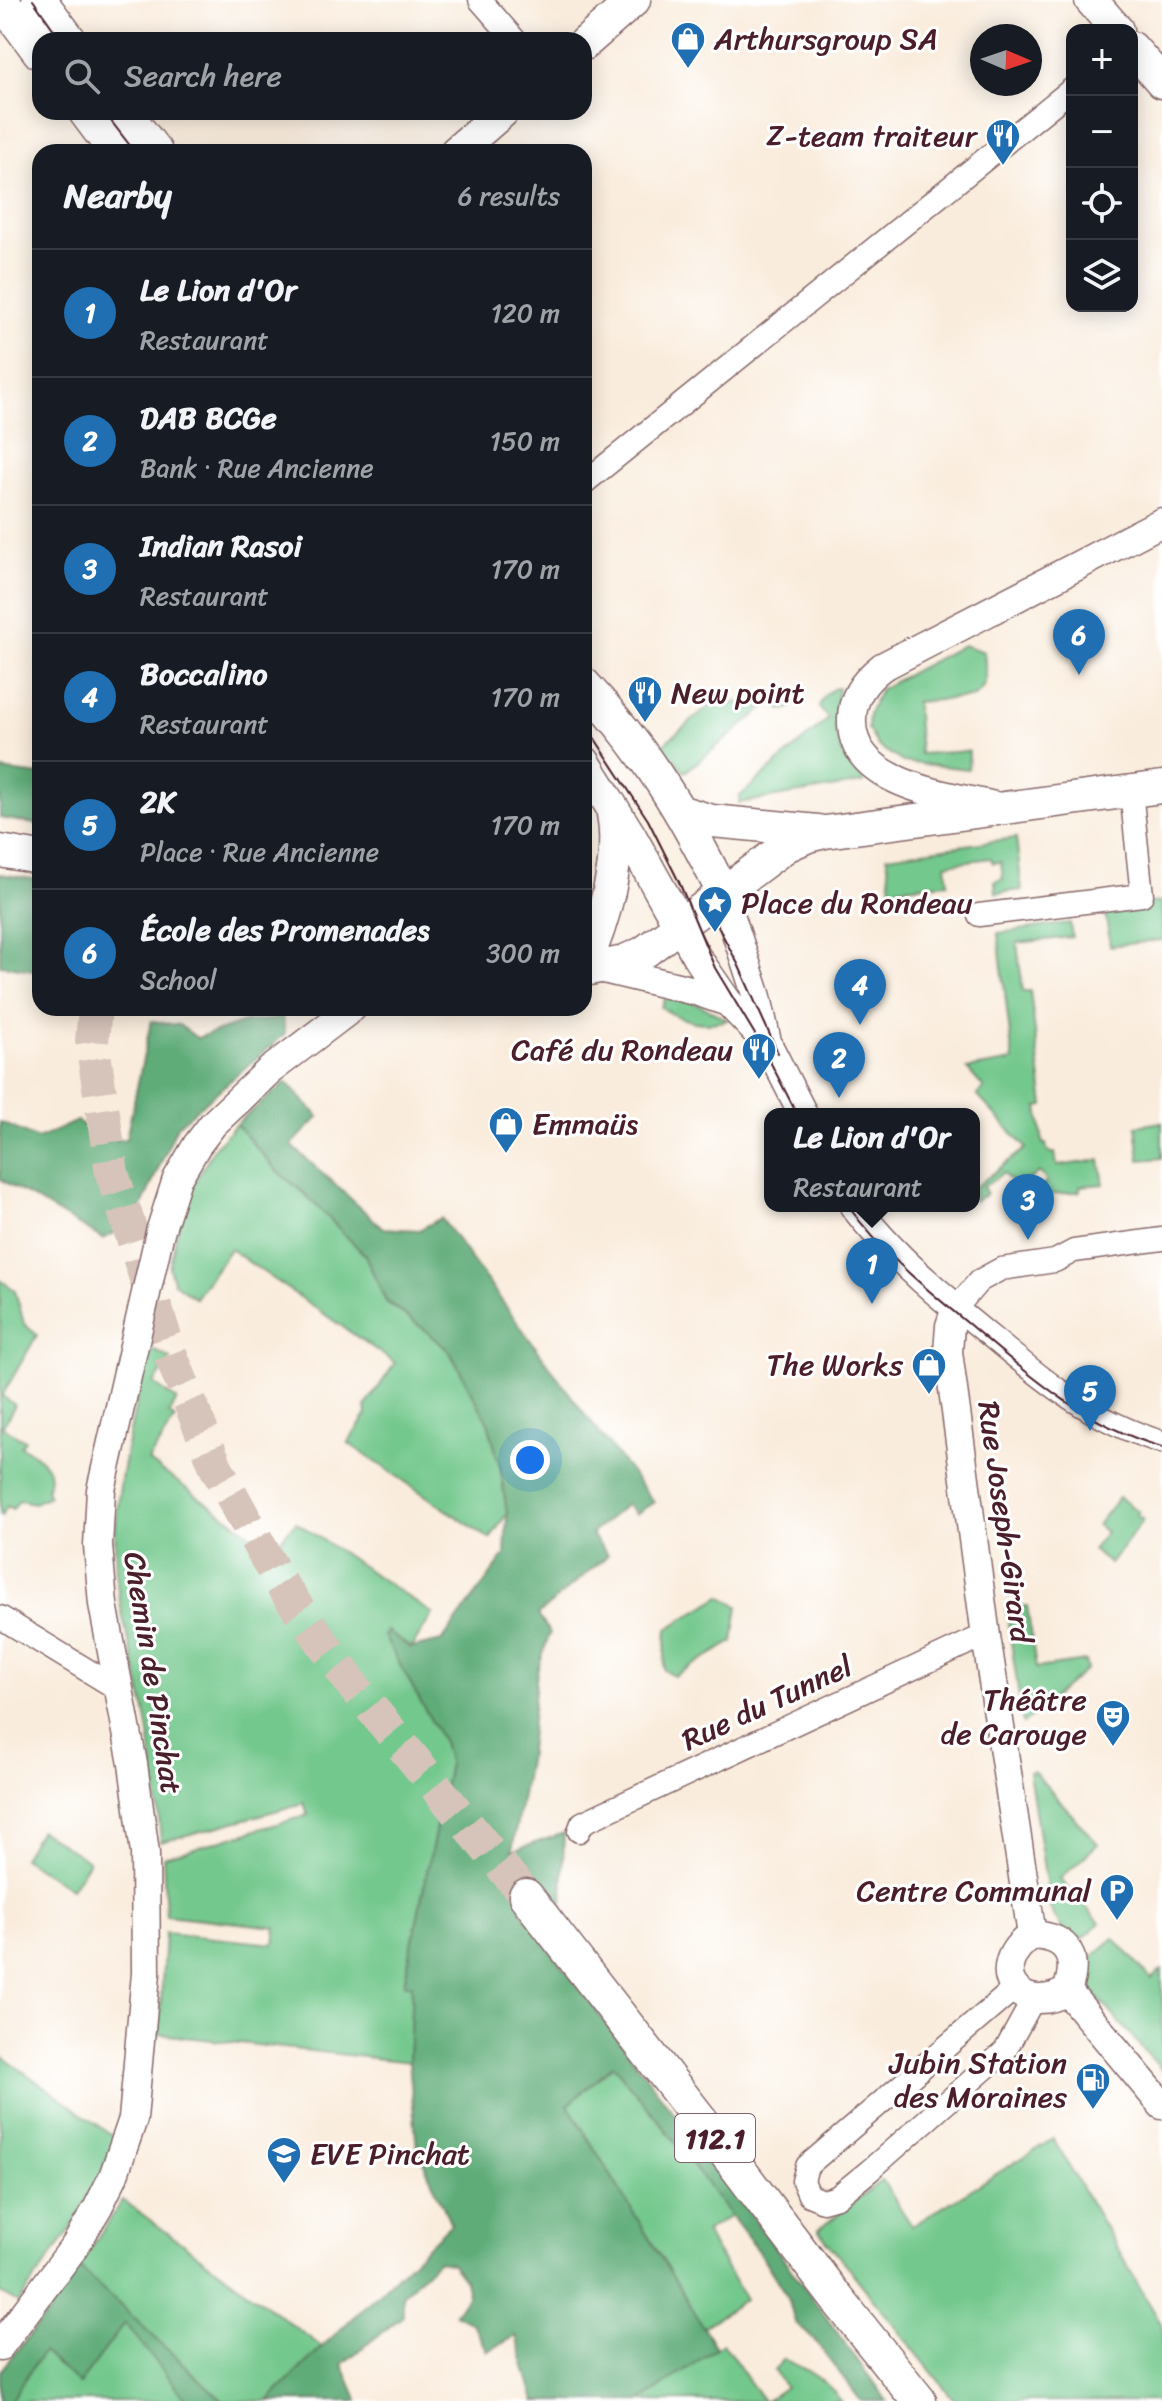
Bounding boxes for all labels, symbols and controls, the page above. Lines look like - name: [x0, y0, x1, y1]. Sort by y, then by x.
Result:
- place label: Arthursgroup SA: [713, 12, 938, 66]
- shop icon: Arthursgroup SA: [669, 20, 707, 70]
- north arrow: [970, 24, 1042, 96]
- map controls: [1066, 24, 1138, 312]
- button: +: [1066, 24, 1138, 96]
- search box: [32, 32, 592, 120]
- text: Search here: [124, 49, 282, 103]
- icon: search: [60, 54, 104, 98]
- button: −: [1066, 96, 1138, 168]
- place label: Z-team traiteur: [766, 109, 979, 163]
- restaurant icon: Z-team traiteur: [984, 117, 1022, 167]
- text: Nearby: [64, 166, 172, 226]
- button: locate: [1066, 168, 1138, 240]
- text: 6 results: [458, 173, 560, 219]
- button: layers: [1066, 240, 1138, 312]
- text: Le Lion d'Or: [140, 263, 297, 317]
- text: 1: [84, 290, 96, 336]
- text: 120 m: [491, 290, 560, 336]
- text: Restaurant: [140, 317, 269, 363]
- text: DAB BCGe: [140, 391, 277, 445]
- text: 2: [82, 418, 98, 464]
- text: 150 m: [490, 418, 560, 464]
- text: Bank · Rue Ancienne: [140, 445, 374, 491]
- text: Indian Rasoi: [140, 519, 302, 573]
- text: 3: [83, 546, 97, 592]
- text: 170 m: [491, 546, 560, 592]
- text: Restaurant: [140, 573, 269, 619]
- pin: 6: [1053, 609, 1105, 675]
- text: Boccalino: [140, 647, 267, 701]
- place label: New point: [671, 666, 805, 720]
- text: 4: [82, 674, 98, 720]
- text: 170 m: [491, 674, 560, 720]
- restaurant icon: New point: [626, 674, 664, 724]
- text: Restaurant: [140, 701, 269, 747]
- text: 2K: [140, 775, 176, 829]
- text: 5: [82, 802, 98, 848]
- text: 170 m: [491, 802, 560, 848]
- text: Place · Rue Ancienne: [140, 829, 379, 875]
- place label: Place du Rondeau: [741, 876, 973, 930]
- place icon: Place du Rondeau: [696, 884, 734, 934]
- text: École des Promenades: [140, 903, 429, 957]
- text: 6: [83, 930, 97, 976]
- text: 300 m: [486, 930, 560, 976]
- text: School: [140, 957, 217, 1003]
- pin: 4: [834, 959, 886, 1025]
- place label: Café du Rondeau: [511, 1023, 733, 1077]
- restaurant icon: Café du Rondeau: [740, 1031, 778, 1081]
- pin: 2: [813, 1032, 865, 1098]
- place label: Emmaüs: [532, 1097, 639, 1151]
- shop icon: Emmaüs: [487, 1105, 525, 1155]
- popup: [764, 1108, 980, 1212]
- text: Le Lion d'Or: [794, 1110, 950, 1164]
- text: Restaurant: [794, 1164, 922, 1210]
- pin: 3: [1002, 1174, 1054, 1240]
- pin: 1: [846, 1238, 898, 1304]
- place label: The Works: [767, 1338, 903, 1392]
- shop icon: The Works: [910, 1346, 948, 1396]
- pin: 5: [1064, 1365, 1116, 1431]
- street label: Rue Joseph-Girard: [961, 1398, 1049, 1649]
- your location: [510, 1440, 550, 1480]
- street label: Chemin de Pinchat: [107, 1548, 199, 1798]
- street label: Rue du Tunnel: [672, 1639, 863, 1766]
- place label: Théâtre de Carouge: [940, 1673, 1087, 1761]
- theatre icon: Théâtre de Carouge: [1094, 1698, 1132, 1748]
- place label: Centre Communal: [856, 1864, 1092, 1918]
- parking icon: Centre Communal: [1098, 1872, 1136, 1922]
- place label: Jubin Station des Moraines: [888, 2036, 1067, 2124]
- fuel station icon: Jubin Station des Moraines: [1074, 2061, 1112, 2111]
- road number: 112.1: [675, 2114, 755, 2162]
- place label: EVE Pinchat: [310, 2127, 470, 2181]
- school or university icon: EVE Pinchat: [265, 2135, 303, 2185]

